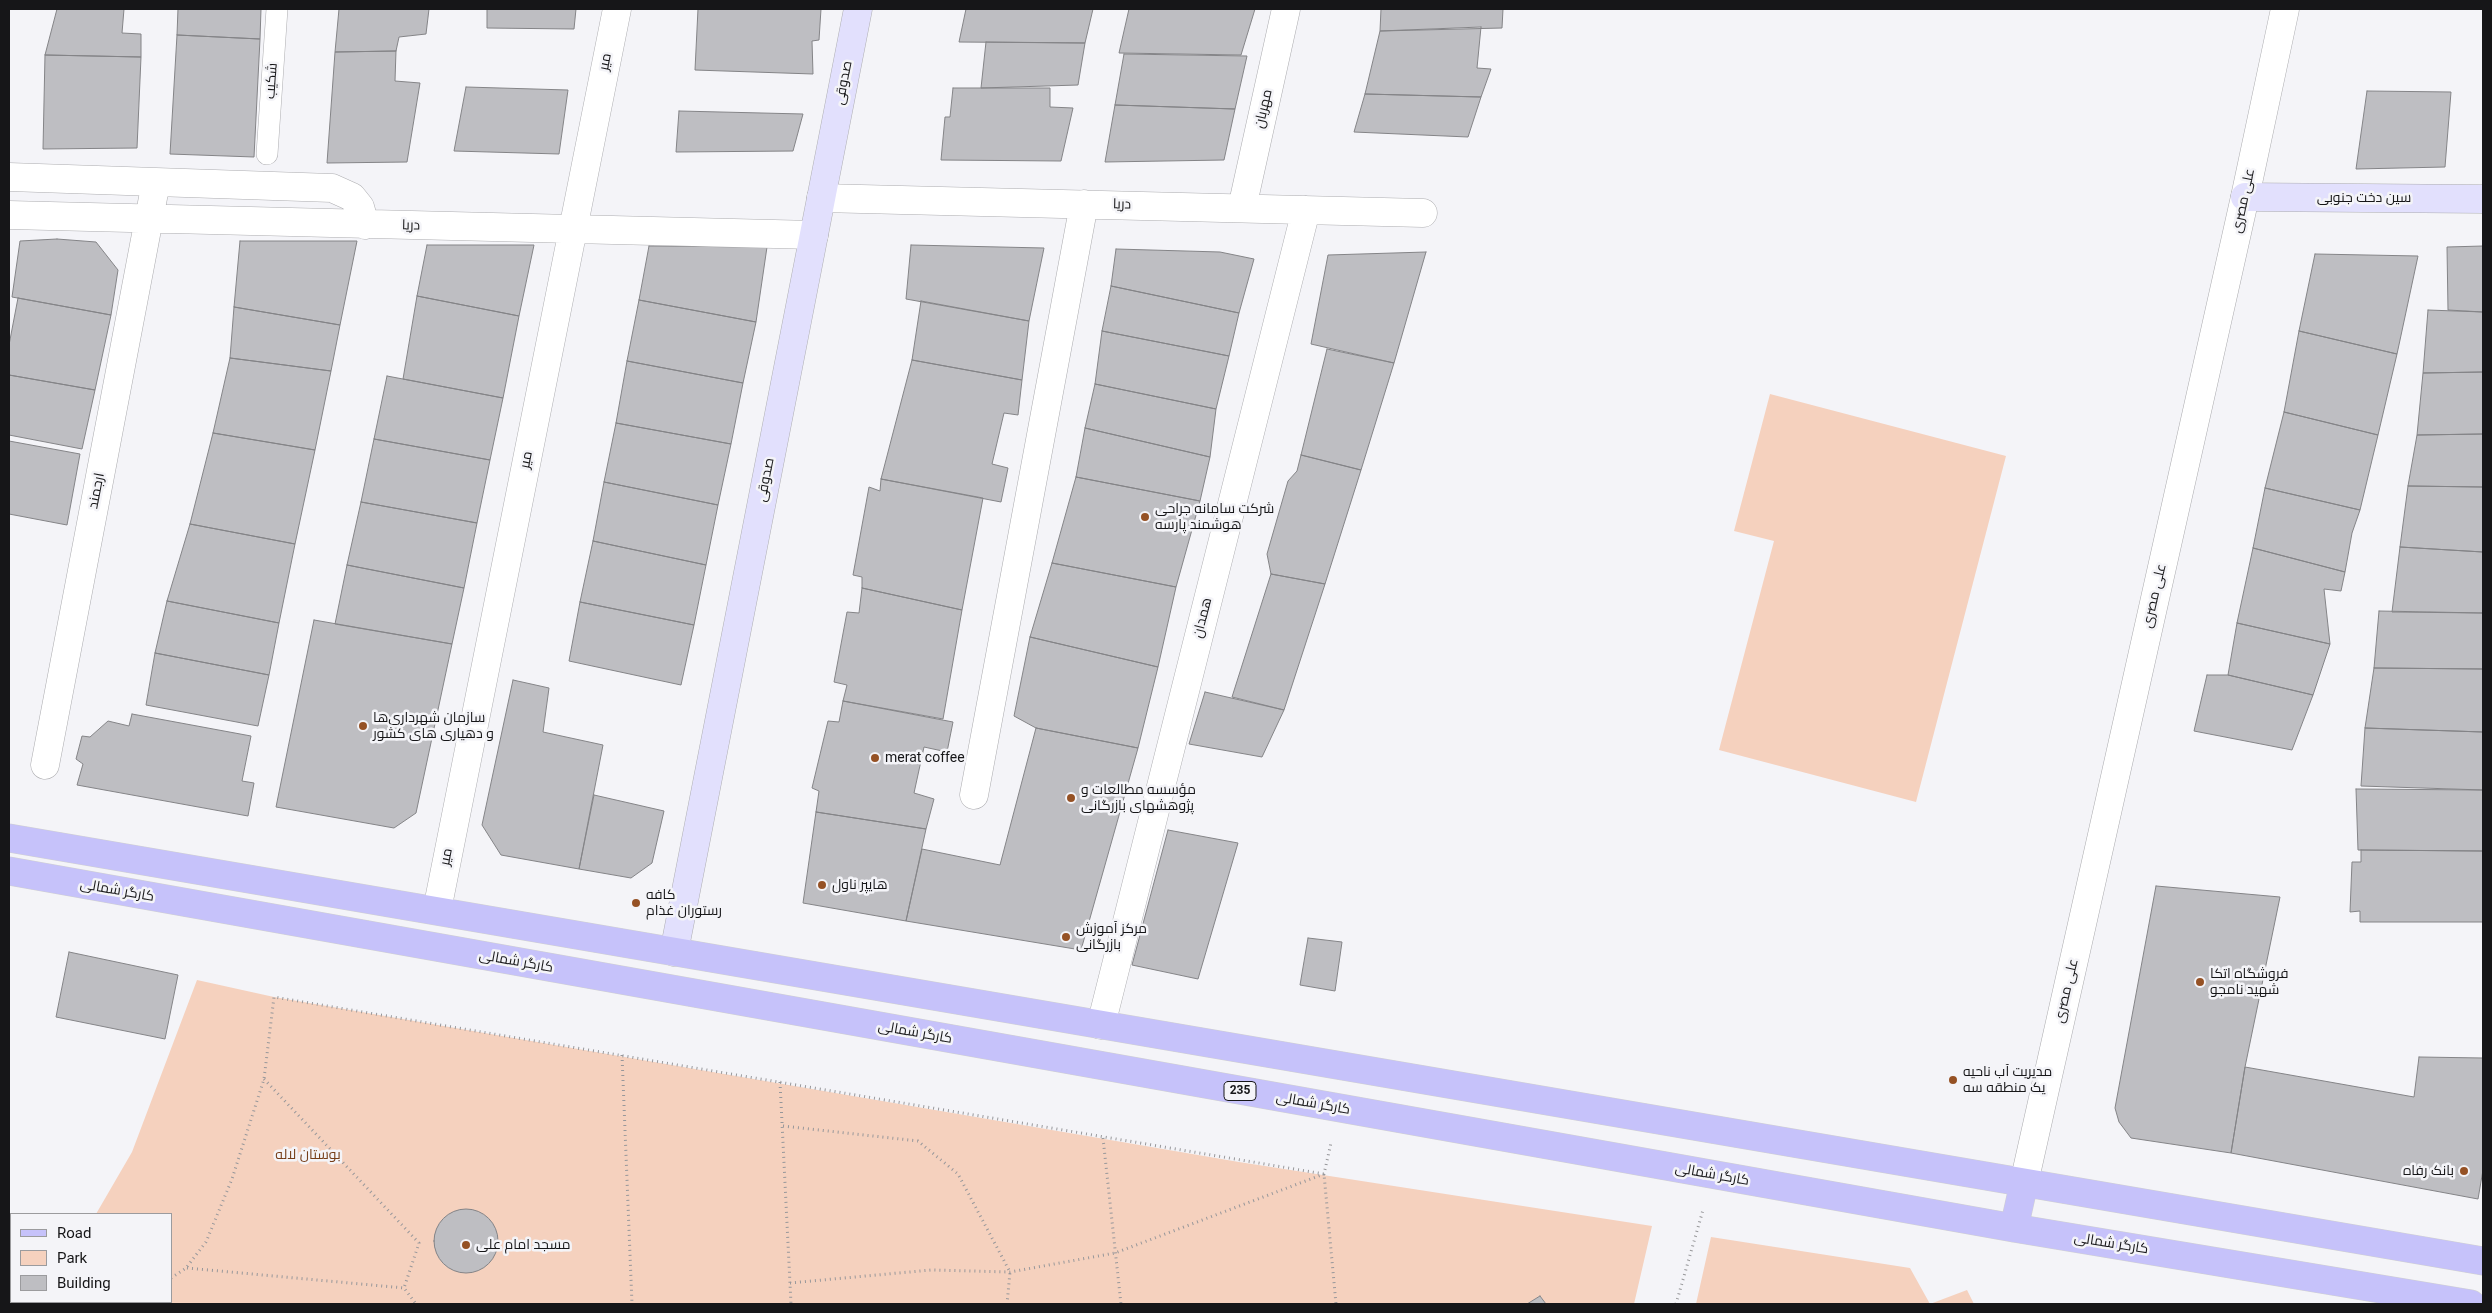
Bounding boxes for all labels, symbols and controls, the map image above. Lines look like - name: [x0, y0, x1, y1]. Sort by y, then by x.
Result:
- street label: میر: [596, 52, 616, 72]
- street label: صدوقی: [831, 59, 857, 107]
- street label: شکیب: [262, 62, 282, 100]
- street label: مهربان: [1251, 88, 1277, 130]
- street label: علی مصری: [2229, 167, 2259, 235]
- street label: سین دخت جنوبی: [2317, 190, 2411, 206]
- street label: دریا: [1113, 196, 1131, 214]
- street label: دریا: [402, 217, 420, 235]
- street label: میر: [517, 450, 537, 470]
- street label: صدوقی: [753, 456, 779, 504]
- street label: ارجمند: [85, 472, 109, 510]
- place label: شرکت سامانه جراحی هوشمند پارسه: [1155, 501, 1274, 534]
- marker: شرکت سامانه جراحی هوشمند پارسه: [1139, 511, 1151, 523]
- street label: علی مصری: [2139, 562, 2171, 630]
- street label: همدان: [1190, 596, 1216, 640]
- place label: سازمان شهرداری‌ها و دهیاری‌ های کشور: [373, 710, 494, 742]
- marker: سازمان شهرداری‌ها و دهیاری‌ های کشور: [357, 720, 369, 732]
- place label: merat coffee: [885, 750, 965, 766]
- marker: merat coffee: [869, 752, 881, 764]
- place label: مؤسسه مطالعات و پژوهشهای بازرگانی: [1081, 782, 1196, 814]
- marker: مؤسسه مطالعات و پژوهشهای بازرگانی: [1065, 792, 1077, 804]
- street label: میر: [437, 847, 457, 867]
- street label: کارگر شمالی: [79, 876, 155, 906]
- place label: هايپر ناول: [832, 877, 888, 893]
- marker: هايپر ناول: [816, 879, 828, 891]
- place label: کافه رستوران غذام: [646, 887, 722, 920]
- marker: کافه رستوران غذام: [630, 897, 642, 909]
- place label: مرکز آموزش بازرگانی: [1076, 921, 1147, 954]
- marker: مرکز آموزش بازرگانی: [1060, 931, 1072, 943]
- street label: کارگر شمالی: [478, 947, 554, 977]
- street label: علی مصری: [2051, 957, 2083, 1025]
- place label: فروشگاه اتکا شهید نامجو: [2210, 966, 2288, 999]
- marker: فروشگاه اتکا شهید نامجو: [2194, 976, 2206, 988]
- street label: کارگر شمالی: [877, 1018, 953, 1048]
- place label: مدیریت آب ناحیه یک منطقه سه: [1963, 1064, 2052, 1096]
- marker: مدیریت آب ناحیه یک منطقه سه: [1947, 1074, 1959, 1086]
- road number: 235: [1224, 1082, 1256, 1100]
- street label: کارگر شمالی: [1275, 1089, 1351, 1119]
- park label: بوستان لاله: [275, 1147, 341, 1163]
- street label: کارگر شمالی: [1674, 1160, 1750, 1190]
- place label: بانک رفاه: [2403, 1163, 2454, 1179]
- marker: بانک رفاه: [2458, 1165, 2470, 1177]
- legend: [10, 1213, 172, 1303]
- text: Road: [57, 1224, 91, 1242]
- street label: کارگر شمالی: [2073, 1230, 2149, 1258]
- place label: مسجد امام علی: [476, 1237, 571, 1253]
- marker: مسجد امام علی: [460, 1239, 472, 1251]
- text: Park: [57, 1249, 87, 1267]
- text: Building: [57, 1274, 111, 1292]

